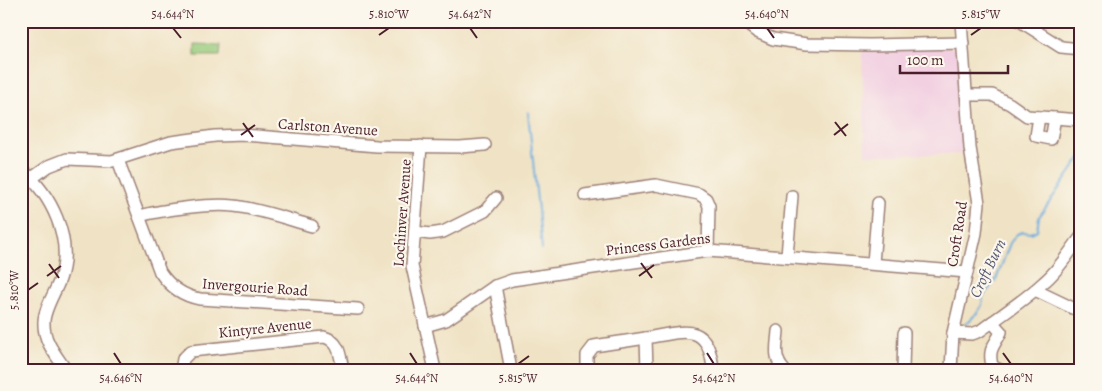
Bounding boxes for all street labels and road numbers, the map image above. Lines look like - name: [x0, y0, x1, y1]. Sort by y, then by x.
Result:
- street label: Carlston Avenue: [277, 114, 379, 140]
- street label: Lochinver Avenue: [388, 158, 416, 268]
- street label: Croft Road: [942, 199, 972, 268]
- street label: Princess Gardens: [604, 228, 712, 260]
- street label: Invergourie Road: [201, 273, 310, 301]
- street label: Kintyre Avenue: [217, 313, 313, 343]

